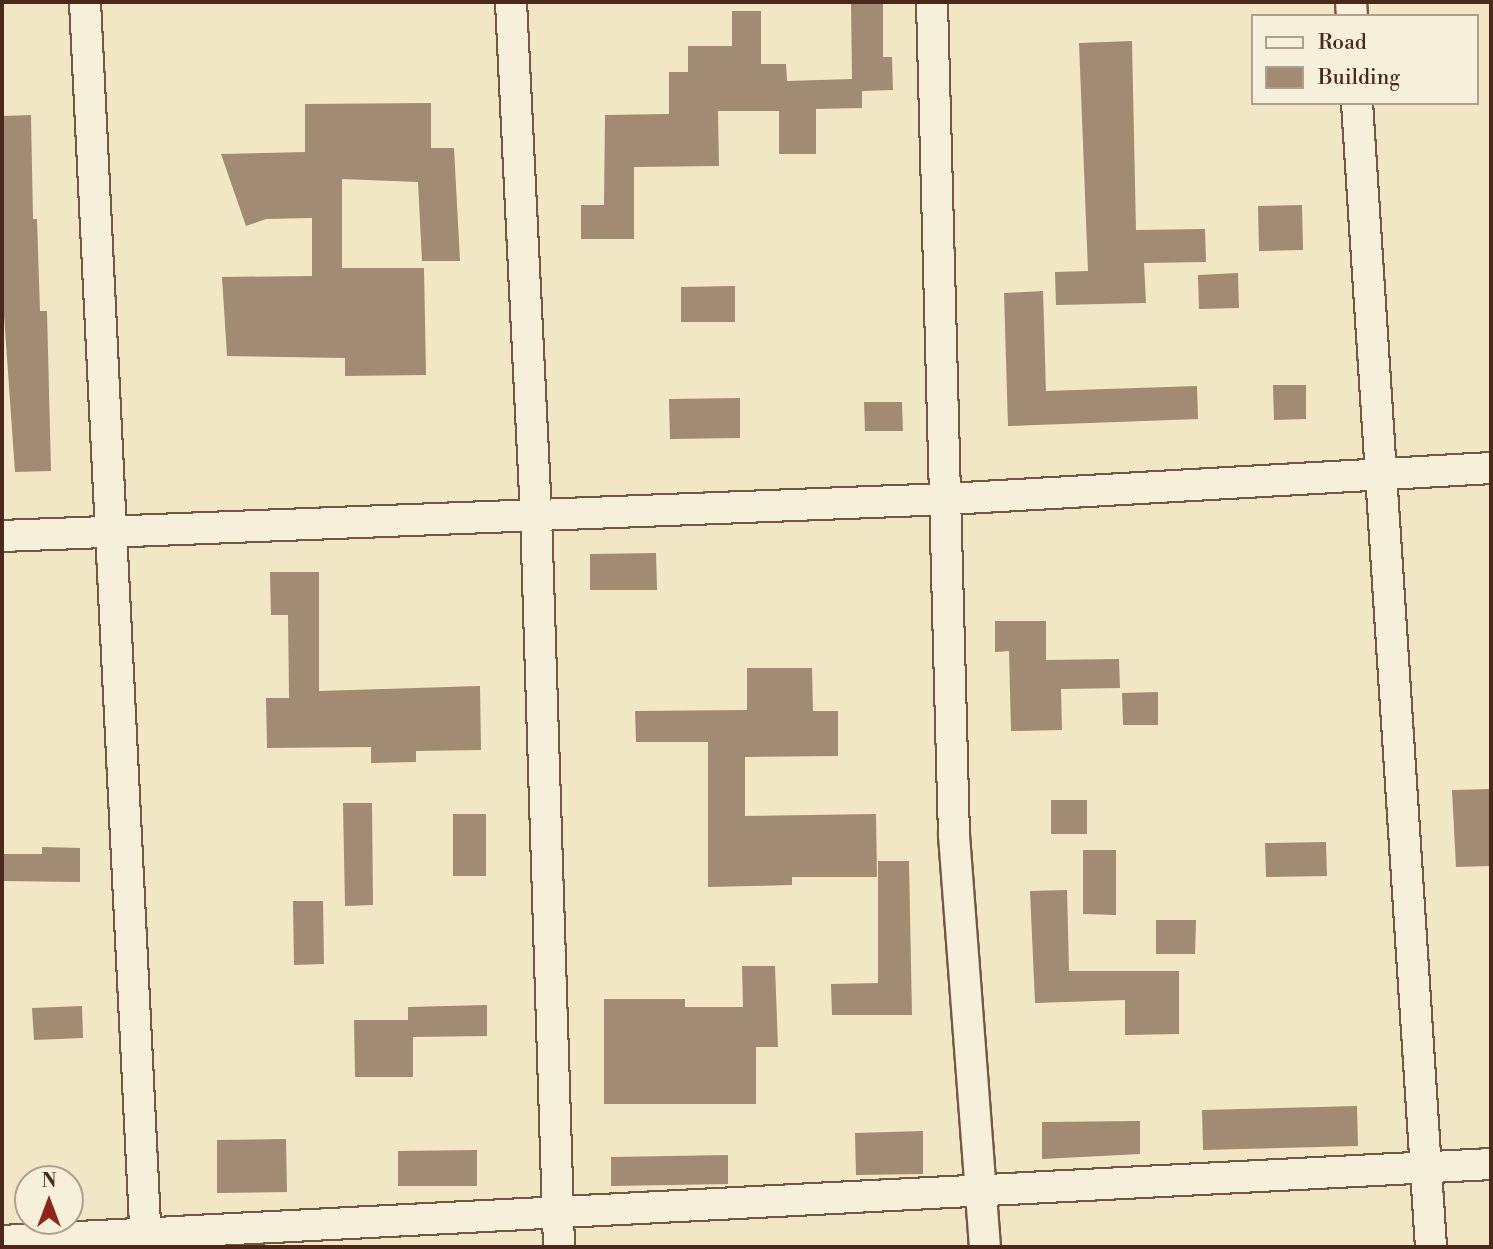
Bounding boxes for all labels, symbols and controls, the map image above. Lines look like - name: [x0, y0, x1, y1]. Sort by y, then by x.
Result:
- legend: [1252, 14, 1479, 105]
- text: Road: [1318, 30, 1367, 56]
- text: Building: [1318, 65, 1400, 91]
- north arrow: [14, 1165, 84, 1235]
- text: N: [41, 1169, 57, 1193]

